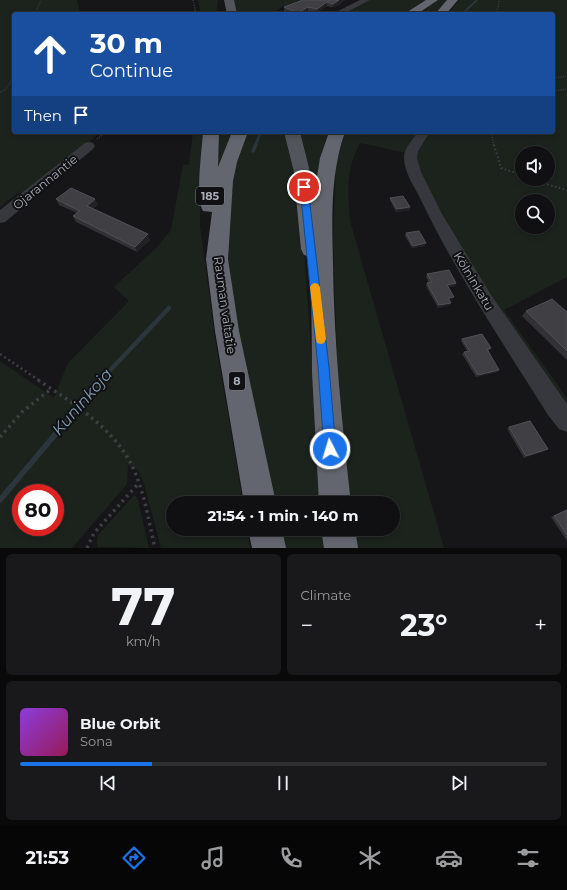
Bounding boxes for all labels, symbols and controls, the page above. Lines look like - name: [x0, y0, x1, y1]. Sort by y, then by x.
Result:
- text: 30 m: [90, 26, 163, 60]
- icon: ahead: [24, 28, 76, 80]
- text: Continue: [90, 60, 173, 82]
- icon: arrive: [70, 104, 92, 126]
- text: Then: [24, 106, 62, 125]
- map controls: [515, 146, 555, 234]
- button: sound: [515, 146, 555, 186]
- street label: Ojarannantie: [10, 151, 80, 213]
- pin: [287, 170, 321, 204]
- icon: arrive: [293, 176, 315, 198]
- road number: 185: [196, 187, 224, 205]
- button: search: [515, 194, 555, 234]
- street label: Kölninkatu: [451, 249, 497, 313]
- street label: Rauman valtatie: [211, 255, 239, 355]
- water label: Kuninkoja: [48, 365, 116, 439]
- road number: 8: [229, 372, 245, 390]
- position arrow: [309, 428, 351, 470]
- speed limit sign: 80: [12, 484, 64, 536]
- text: 21:54 · 1 min · 140 m: [207, 506, 359, 525]
- text: 77: [111, 575, 175, 638]
- text: Climate: [301, 587, 351, 603]
- text: 23°: [400, 607, 448, 644]
- text: −: [301, 612, 313, 639]
- text: +: [534, 612, 547, 639]
- text: km/h: [126, 633, 161, 649]
- text: Blue Orbit: [80, 714, 160, 733]
- text: Sona: [80, 733, 113, 749]
- icon: previous: [97, 772, 119, 794]
- icon: pause: [272, 772, 294, 794]
- icon: next: [448, 772, 470, 794]
- icon: directions: [120, 844, 148, 872]
- icon: music: [199, 844, 227, 872]
- icon: phone: [277, 844, 305, 872]
- icon: climate: [356, 844, 384, 872]
- icon: car: [435, 844, 463, 872]
- icon: filters: [514, 844, 542, 872]
- text: 21:53: [25, 847, 69, 869]

